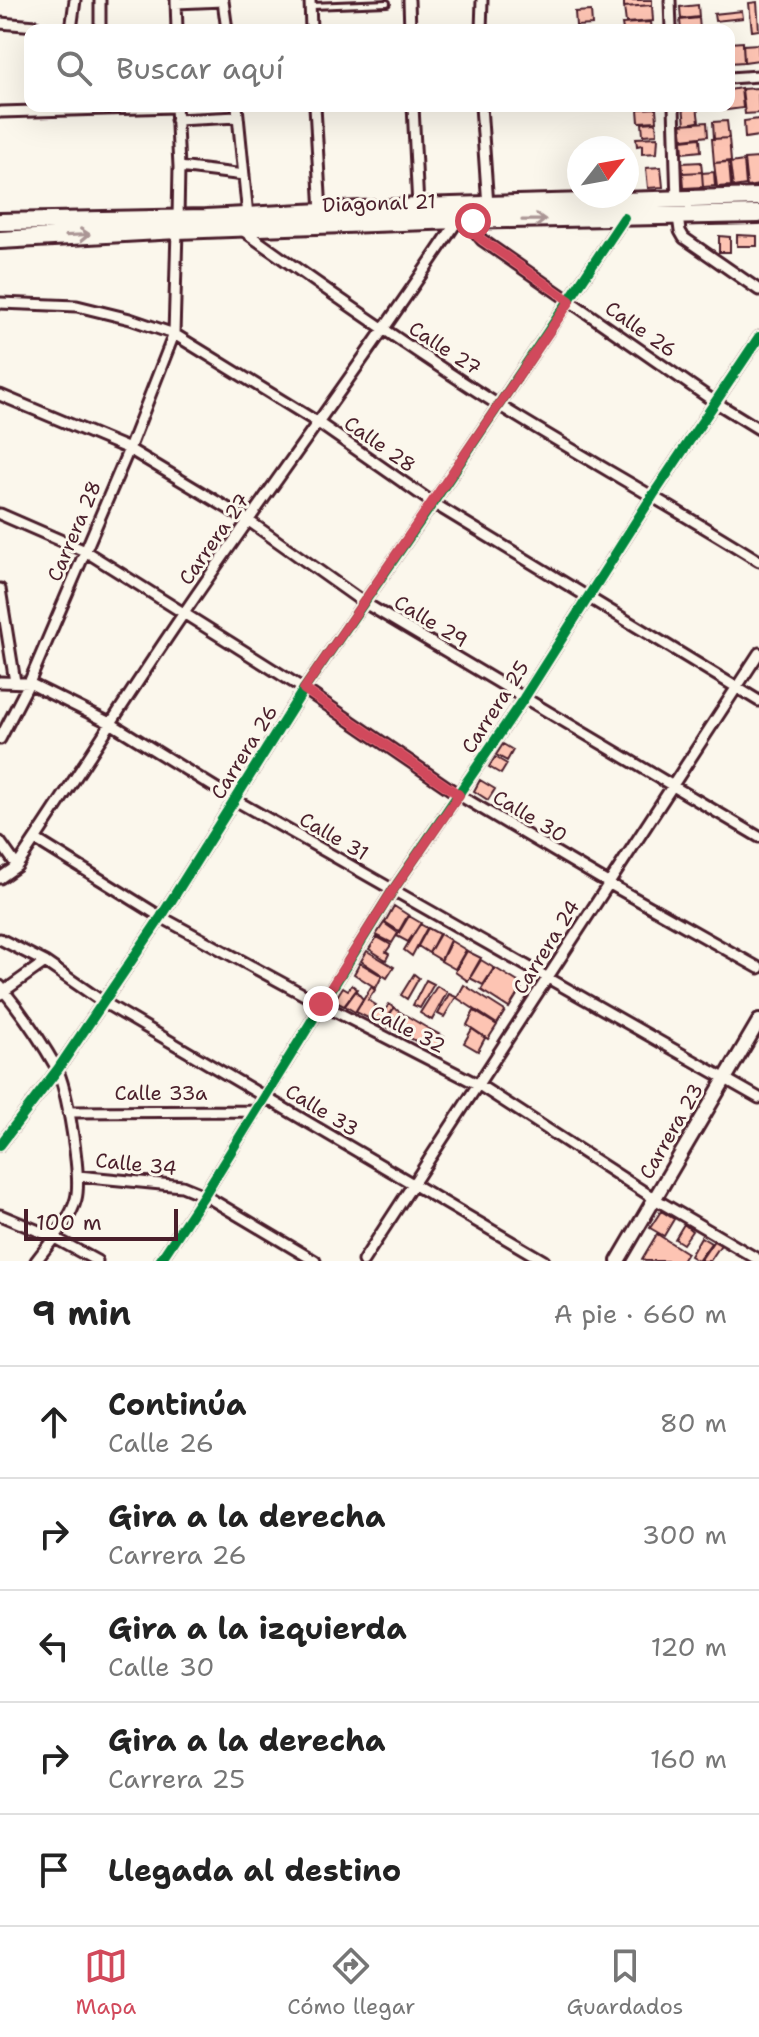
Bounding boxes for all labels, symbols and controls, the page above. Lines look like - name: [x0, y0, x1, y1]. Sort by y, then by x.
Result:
- search box: [24, 24, 735, 112]
- icon: search: [52, 46, 96, 90]
- text: Buscar aquí: [116, 48, 284, 89]
- north arrow: [567, 136, 639, 208]
- street label: Diagonal 21: [322, 188, 436, 218]
- route start: [455, 203, 491, 239]
- one-way arrow: [520, 212, 547, 227]
- one-way arrow: [64, 228, 91, 243]
- street label: Calle 26: [600, 295, 682, 363]
- street label: Calle 27: [404, 315, 486, 381]
- street label: Calle 28: [339, 410, 421, 478]
- street label: Carrera 28: [41, 477, 107, 585]
- street label: Carrera 27: [173, 488, 255, 590]
- street label: Calle 29: [389, 589, 473, 653]
- street label: Carrera 25: [455, 656, 535, 758]
- street label: Carrera 26: [205, 700, 283, 804]
- street label: Calle 30: [488, 784, 572, 848]
- street label: Calle 31: [295, 806, 373, 866]
- street label: Carrera 24: [507, 895, 585, 999]
- route end: [303, 986, 339, 1022]
- street label: Calle 32: [366, 999, 450, 1059]
- street label: Calle 33: [281, 1078, 363, 1142]
- street label: Carrera 23: [633, 1078, 709, 1184]
- street label: Calle 33a: [114, 1080, 208, 1106]
- street label: Calle 34: [94, 1147, 178, 1181]
- scale bar: [24, 1205, 178, 1241]
- text: 100 m: [36, 1208, 102, 1237]
- text: 9 min: [32, 1290, 131, 1336]
- text: A pie · 660 m: [554, 1296, 727, 1331]
- text: Continúa: [108, 1384, 247, 1425]
- icon: ahead: [32, 1400, 76, 1444]
- text: 80 m: [660, 1405, 727, 1440]
- text: Calle 26: [108, 1425, 214, 1460]
- text: Gira a la derecha: [108, 1496, 386, 1537]
- icon: right: [32, 1512, 76, 1556]
- text: 300 m: [642, 1517, 727, 1552]
- text: Carrera 26: [108, 1537, 247, 1572]
- text: Gira a la izquierda: [108, 1608, 407, 1649]
- icon: left: [32, 1624, 76, 1668]
- text: 120 m: [651, 1629, 727, 1664]
- text: Calle 30: [108, 1649, 215, 1684]
- text: Gira a la derecha: [108, 1720, 386, 1761]
- icon: right: [32, 1736, 76, 1780]
- text: 160 m: [650, 1741, 727, 1776]
- text: Carrera 25: [108, 1761, 245, 1796]
- icon: arrive: [32, 1848, 76, 1892]
- text: Llegada al destino: [108, 1850, 401, 1891]
- tab: Mapa: [75, 1944, 136, 2021]
- tab: Cómo llegar: [287, 1944, 415, 2021]
- tab: Guardados: [566, 1944, 684, 2021]

